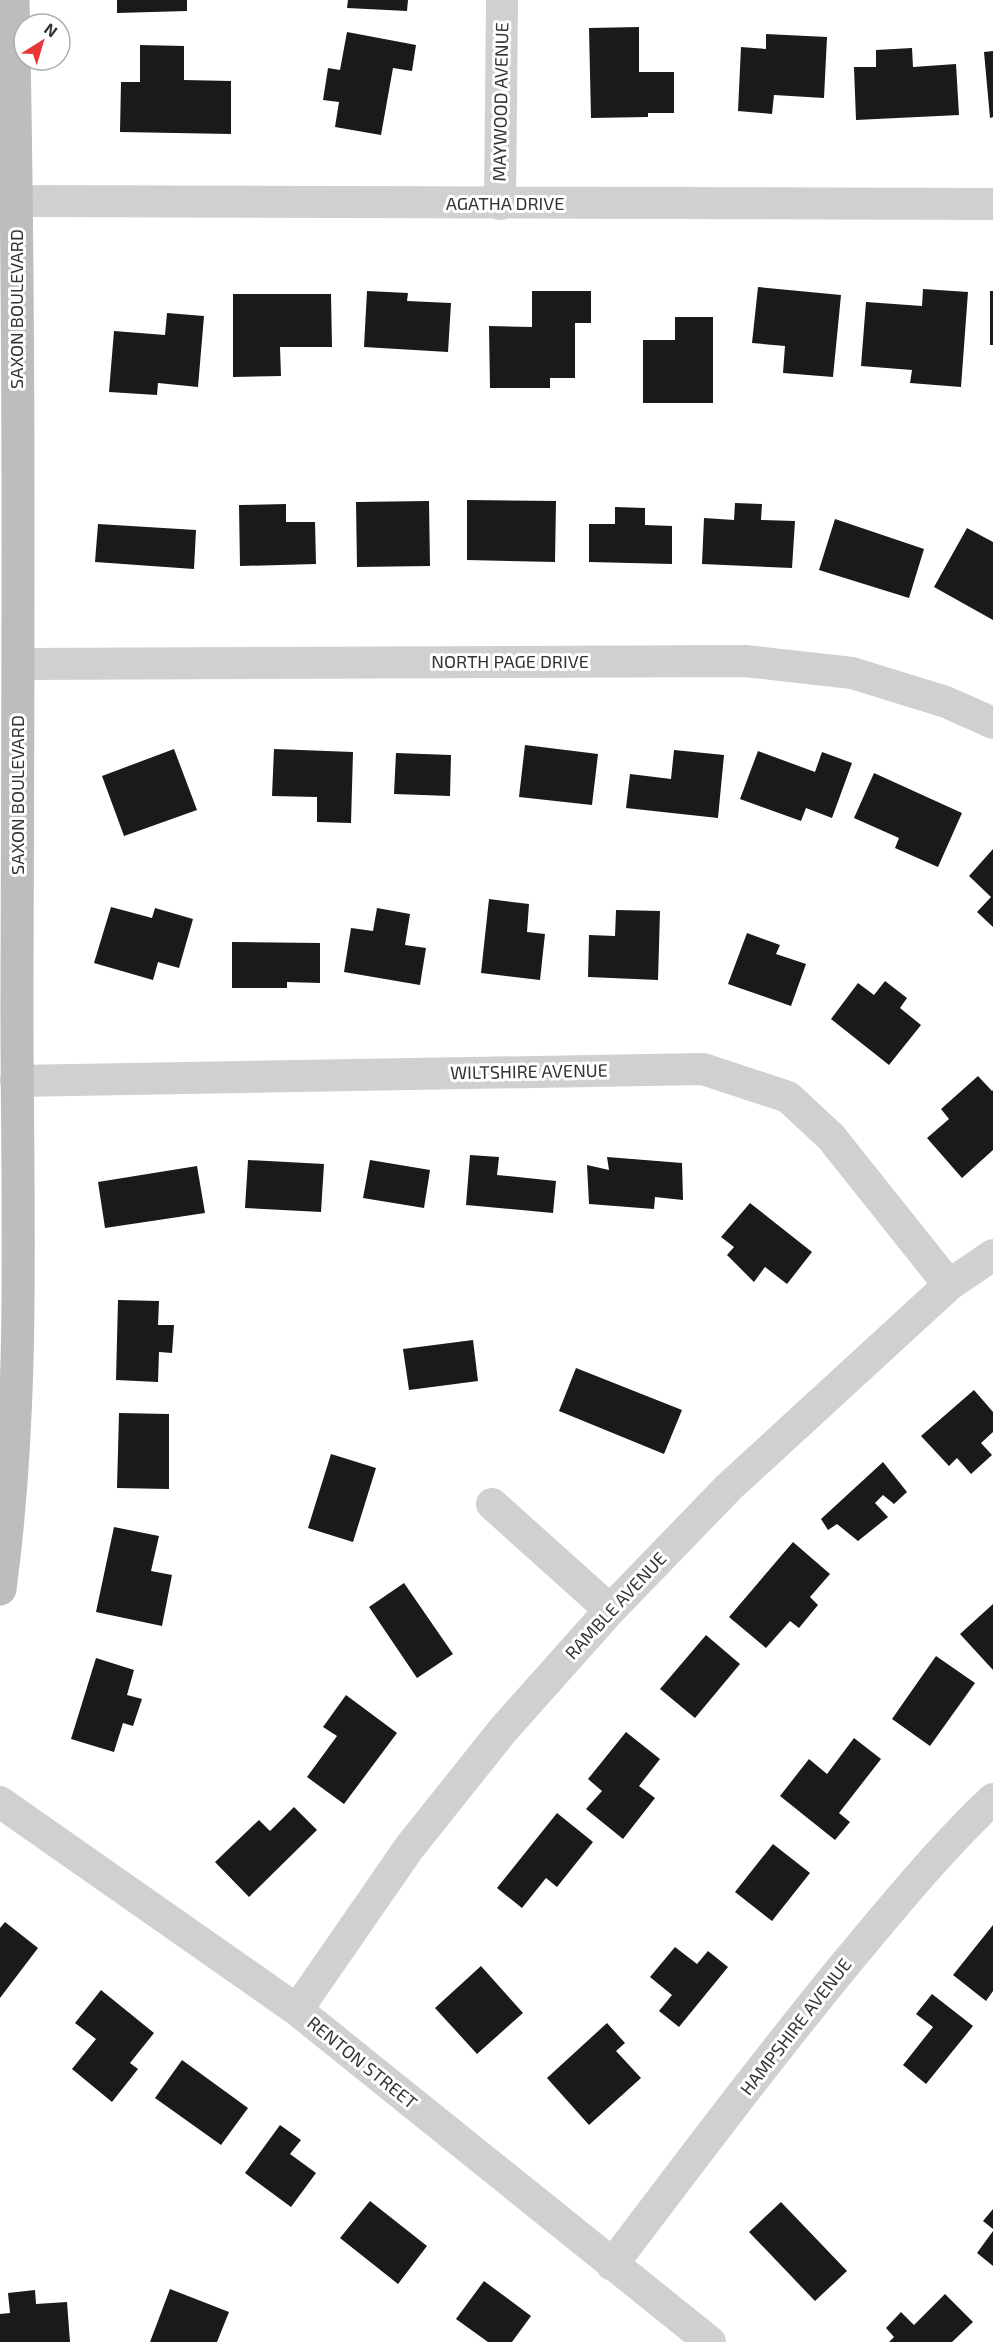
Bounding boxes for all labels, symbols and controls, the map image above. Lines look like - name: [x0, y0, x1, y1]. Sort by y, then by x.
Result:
- north arrow: [12, 12, 72, 72]
- text: N: [41, 19, 62, 41]
- street label: MAYWOOD AVENUE: [488, 22, 512, 182]
- street label: AGATHA DRIVE: [446, 192, 564, 214]
- street label: SAXON BOULEVARD: [5, 229, 27, 389]
- street label: NORTH PAGE DRIVE: [431, 650, 589, 672]
- street label: SAXON BOULEVARD: [6, 715, 28, 875]
- street label: WILTSHIRE AVENUE: [450, 1059, 608, 1083]
- street label: RAMBLE AVENUE: [560, 1547, 671, 1663]
- street label: HAMPSHIRE AVENUE: [735, 1954, 855, 2099]
- street label: RENTON STREET: [303, 2011, 422, 2114]

